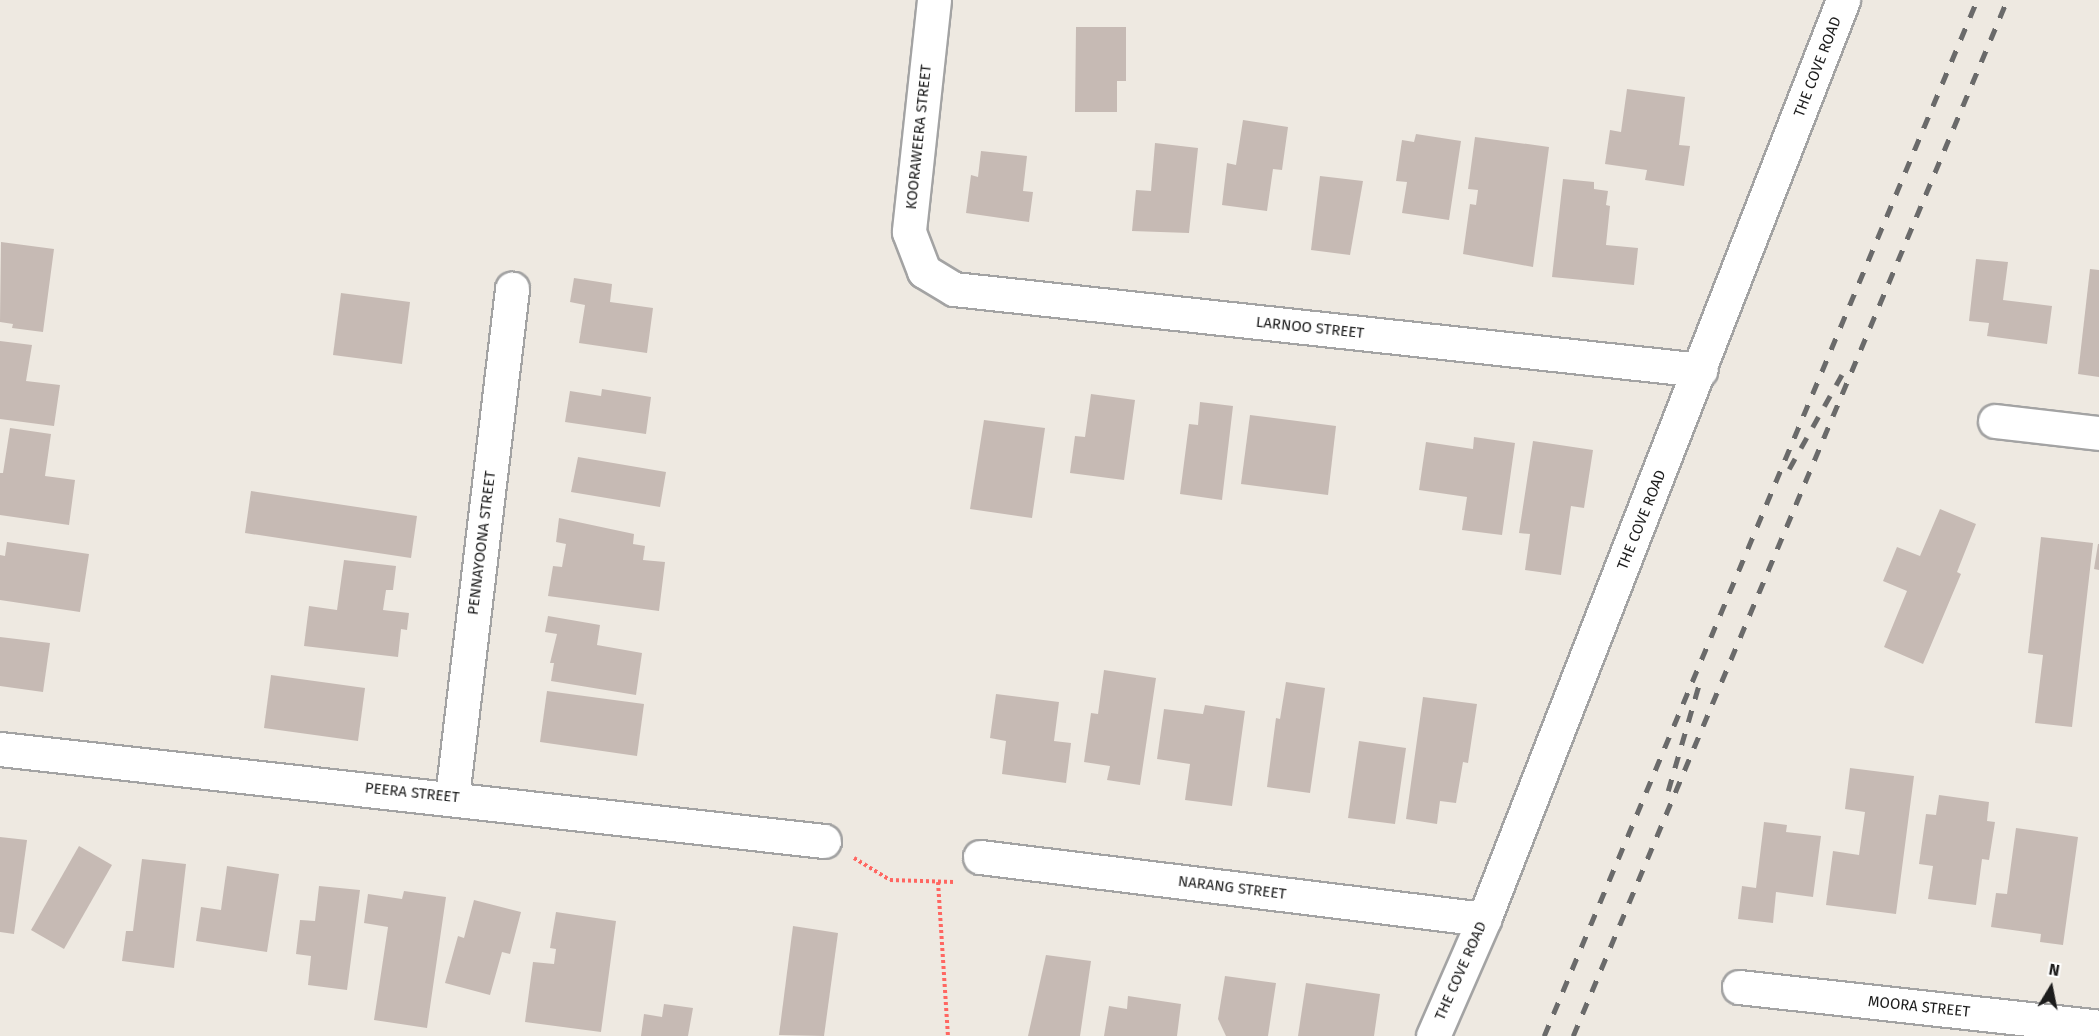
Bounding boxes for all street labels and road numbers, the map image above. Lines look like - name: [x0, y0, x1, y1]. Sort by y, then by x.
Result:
- street label: THE COVE ROAD: [1791, 14, 1845, 120]
- street label: KOORAWEERA STREET: [902, 64, 936, 210]
- street label: LARNOO STREET: [1255, 313, 1365, 343]
- street label: THE COVE ROAD: [1614, 467, 1670, 573]
- street label: PENNAYOONA STREET: [464, 470, 500, 616]
- street label: PEERA STREET: [364, 779, 460, 807]
- street label: NARANG STREET: [1177, 872, 1287, 904]
- street label: THE COVE ROAD: [1431, 919, 1491, 1023]
- street label: MOORA STREET: [1867, 993, 1971, 1021]

